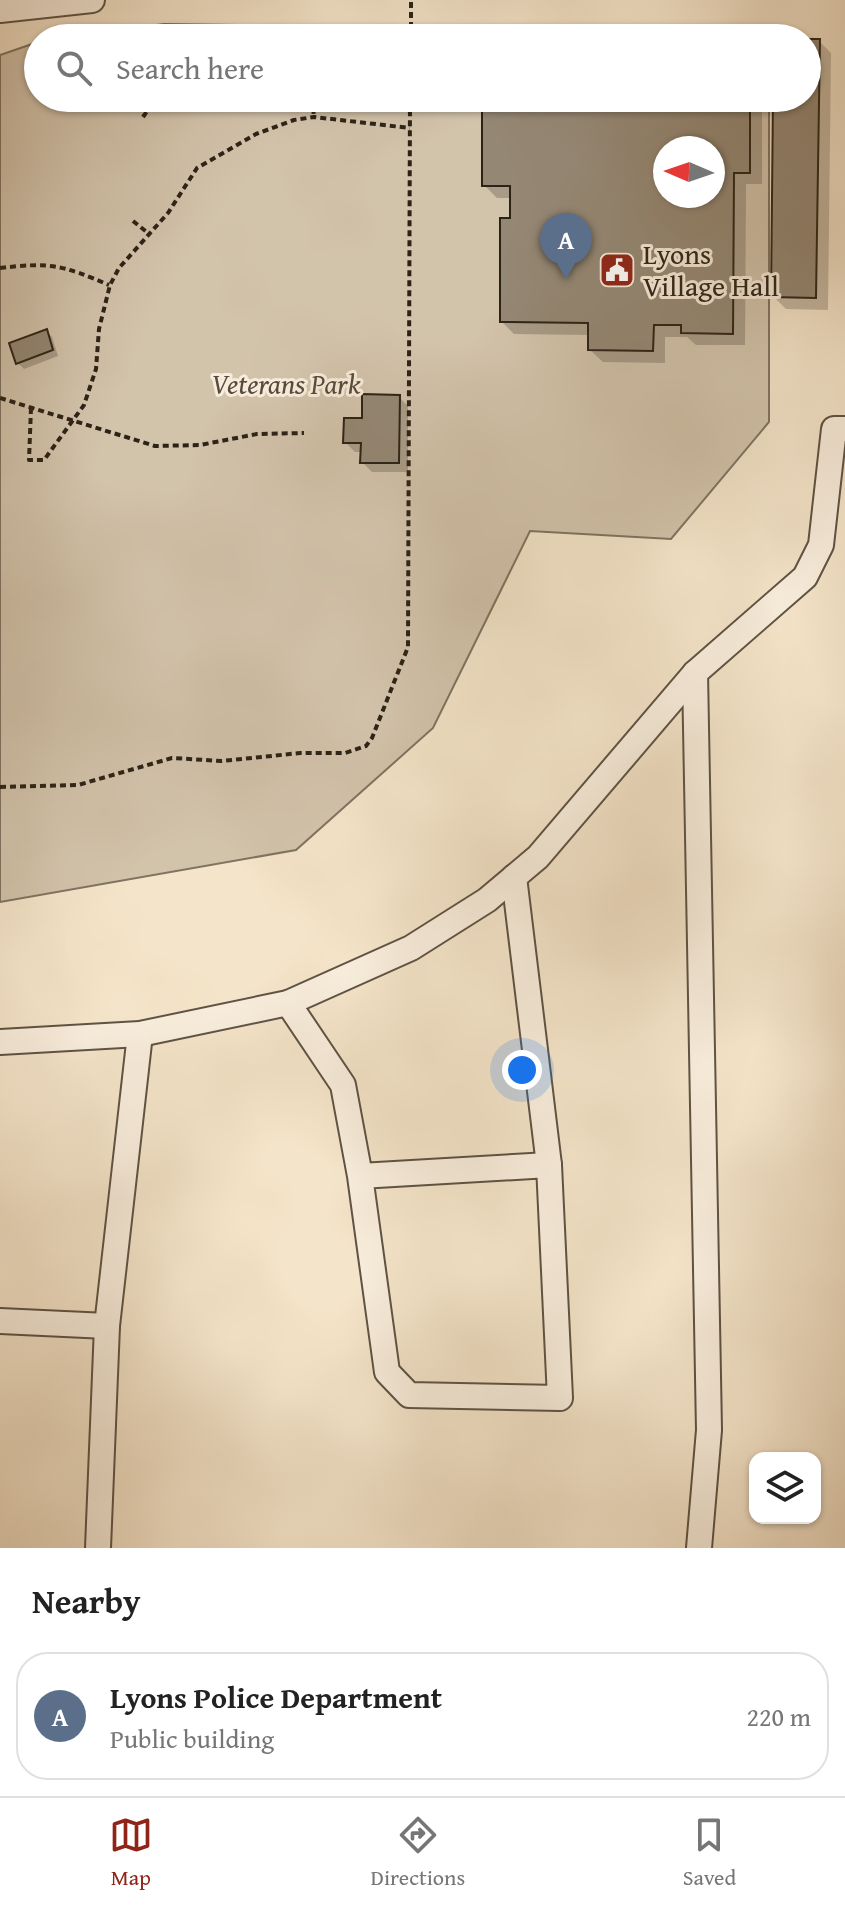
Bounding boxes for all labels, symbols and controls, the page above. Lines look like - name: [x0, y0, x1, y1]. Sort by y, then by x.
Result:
- search box: [24, 24, 821, 112]
- icon: search: [52, 46, 96, 90]
- text: Search here: [116, 46, 264, 90]
- north arrow: [653, 136, 725, 208]
- pin: A: [540, 213, 592, 279]
- place label: Lyons Village Hall: [643, 233, 779, 306]
- public building icon: Lyons Village Hall: [598, 251, 636, 289]
- park label: Veterans Park: [211, 363, 361, 404]
- your location: [502, 1050, 542, 1090]
- map controls: [749, 1452, 821, 1524]
- button: layers: [749, 1452, 821, 1524]
- text: Nearby: [32, 1576, 141, 1625]
- text: Lyons Police Department: [110, 1675, 442, 1719]
- text: A: [52, 1697, 68, 1736]
- text: 220 m: [746, 1697, 811, 1736]
- text: Public building: [110, 1719, 274, 1758]
- tab: Map: [109, 1813, 153, 1893]
- tab: Directions: [371, 1813, 465, 1893]
- tab: Saved: [683, 1813, 736, 1893]

